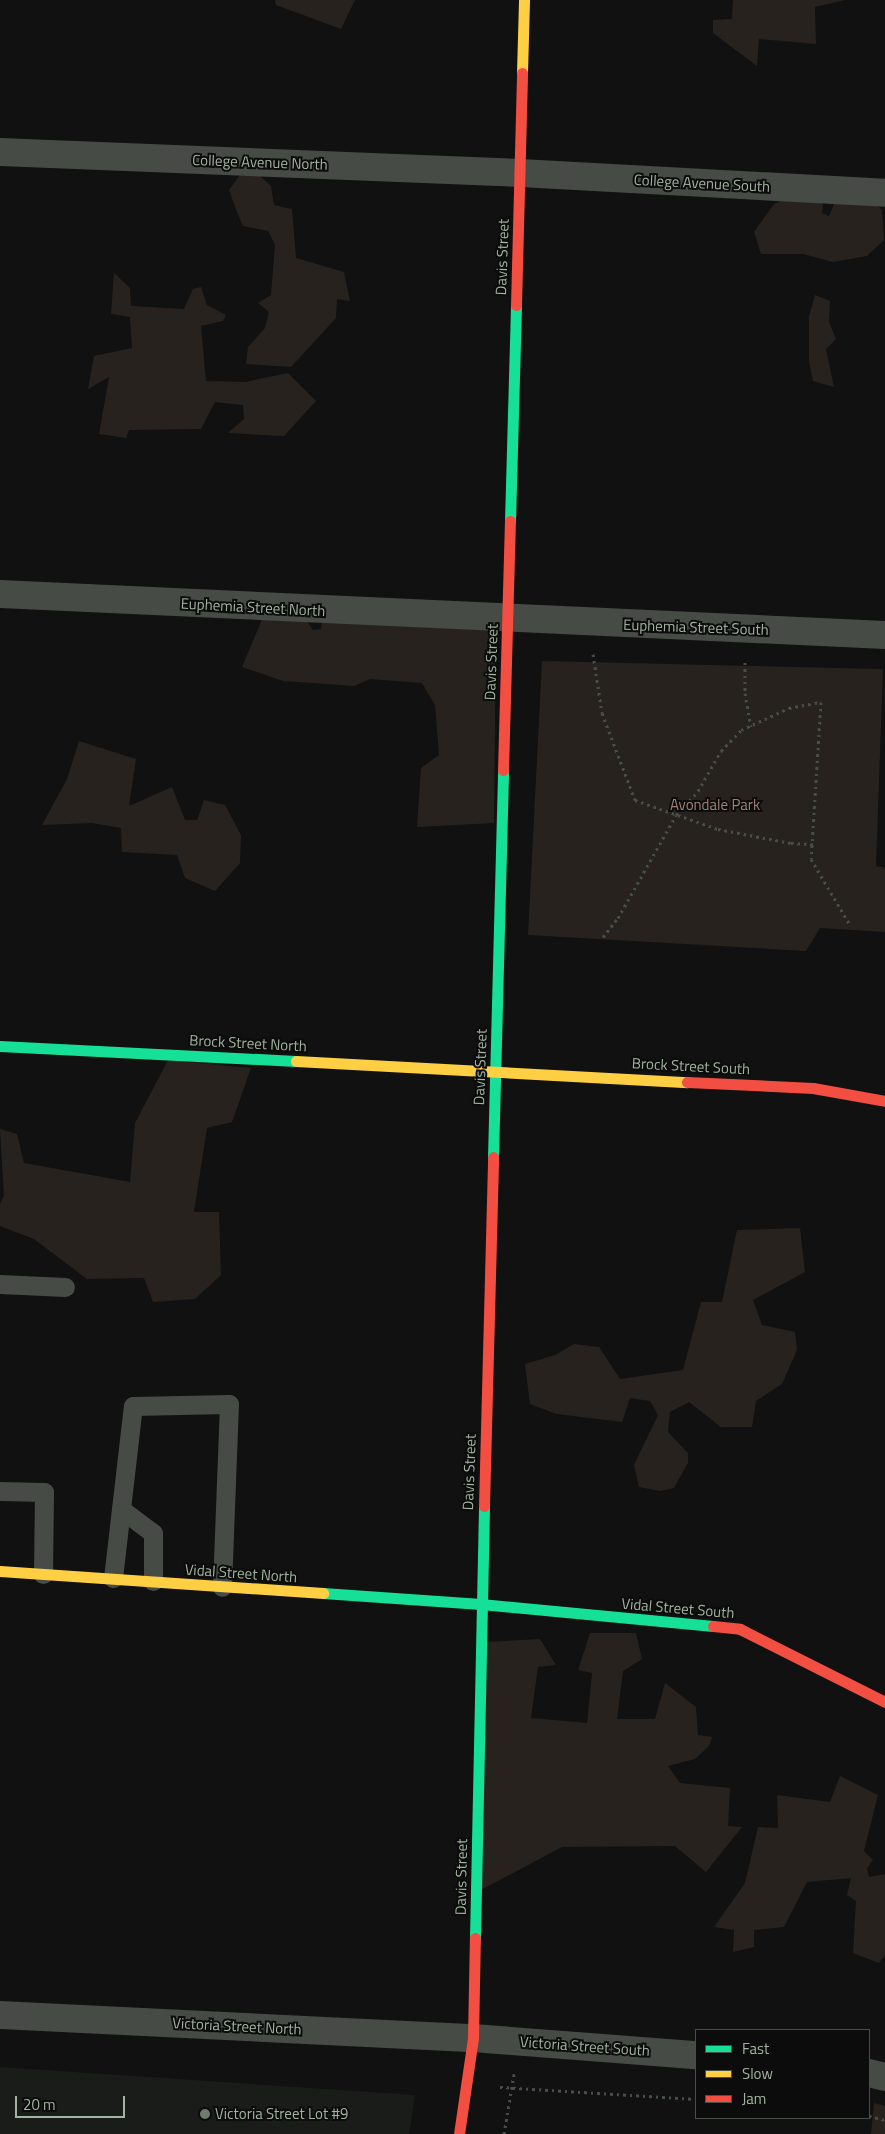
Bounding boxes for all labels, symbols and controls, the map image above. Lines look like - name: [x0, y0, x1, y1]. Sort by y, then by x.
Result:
- street label: College Avenue North: [192, 151, 328, 173]
- street label: College Avenue South: [633, 170, 771, 196]
- street label: Davis Street: [492, 218, 512, 296]
- street label: Euphemia Street North: [180, 594, 326, 620]
- street label: Euphemia Street South: [623, 615, 769, 639]
- street label: Davis Street: [481, 623, 501, 701]
- park label: Avondale Park: [670, 796, 760, 814]
- street label: Davis Street: [470, 1028, 490, 1106]
- street label: Brock Street North: [189, 1031, 307, 1055]
- street label: Brock Street South: [631, 1054, 751, 1078]
- street label: Davis Street: [459, 1433, 479, 1511]
- street label: Vidal Street North: [184, 1560, 298, 1586]
- street label: Vidal Street South: [621, 1594, 735, 1622]
- street label: Davis Street: [451, 1839, 471, 1915]
- street label: Victoria Street North: [172, 2014, 302, 2038]
- legend: [695, 2029, 870, 2119]
- street label: Victoria Street South: [519, 2032, 651, 2060]
- text: Fast: [742, 2037, 769, 2060]
- text: Slow: [742, 2062, 773, 2085]
- scale bar: [18, 2086, 128, 2118]
- text: Jam: [742, 2087, 766, 2110]
- text: 20 m: [23, 2093, 56, 2116]
- place label: Victoria Street Lot #9: [215, 2105, 348, 2123]
- marker: Victoria Street Lot #9: [199, 2108, 211, 2120]

